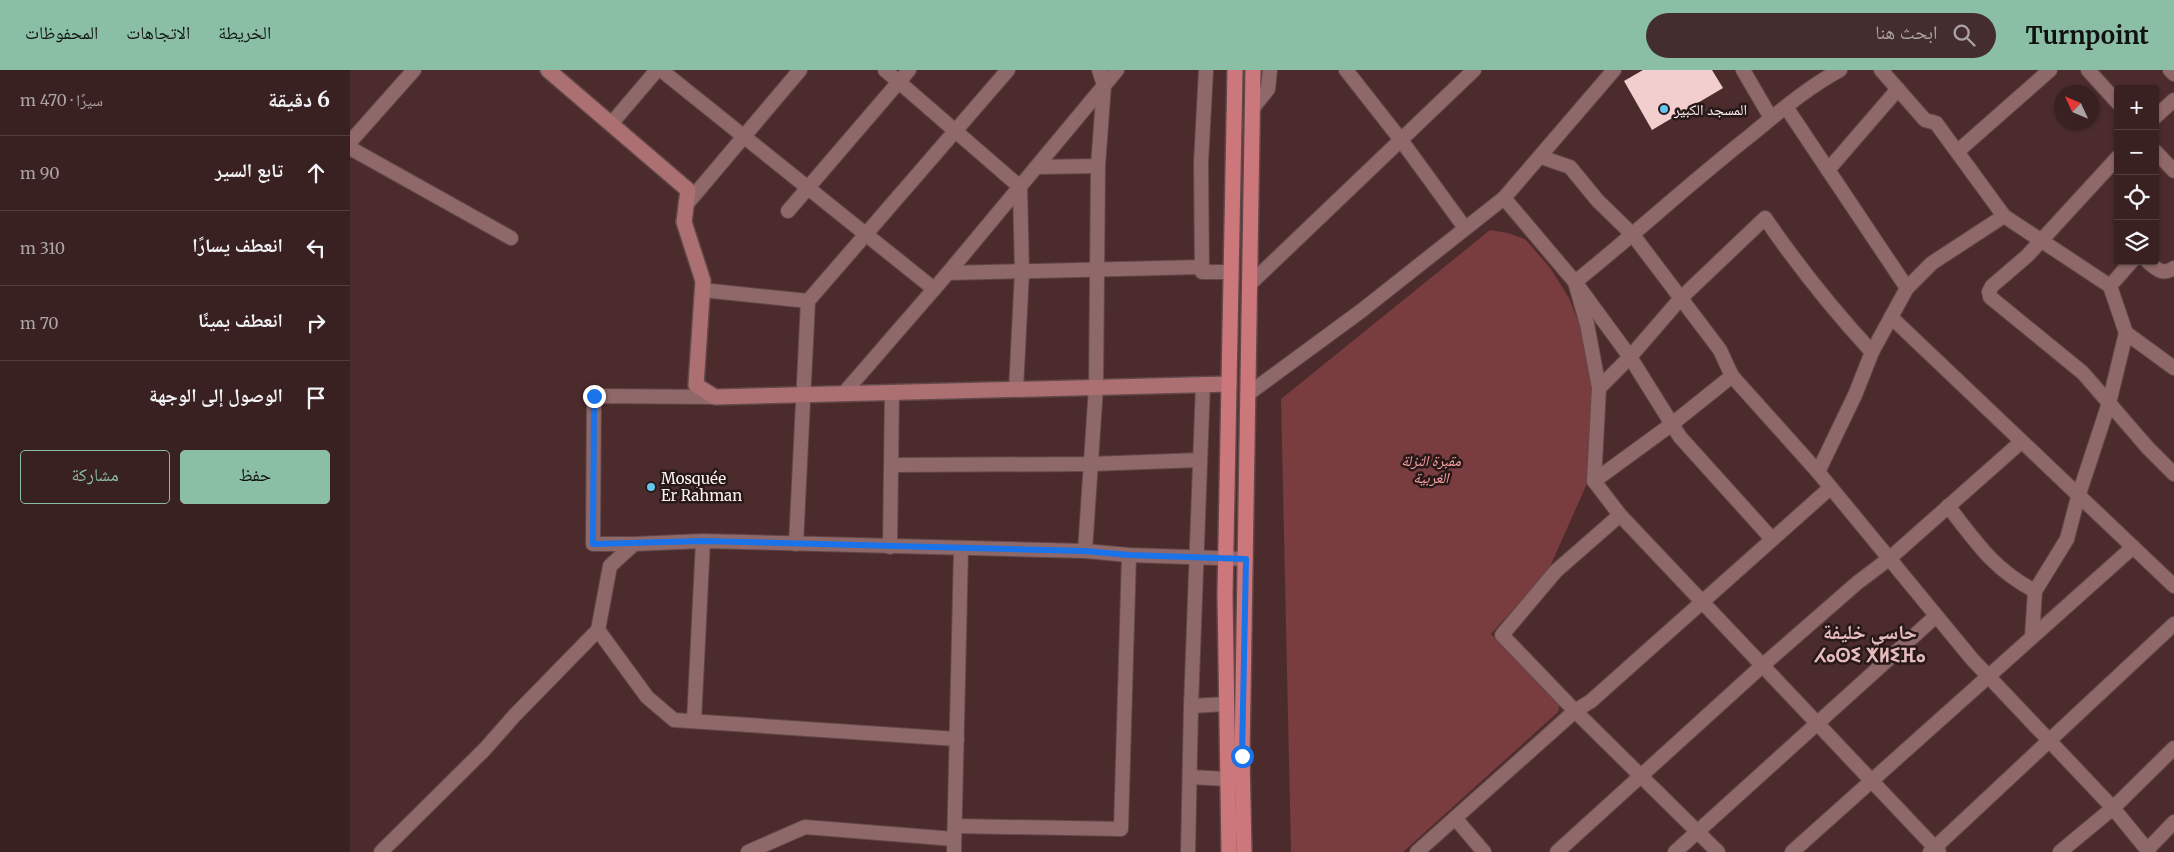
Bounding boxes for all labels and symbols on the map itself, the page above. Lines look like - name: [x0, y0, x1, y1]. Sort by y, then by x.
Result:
- north arrow: [2054, 85, 2099, 130]
- place label: المسجد الكبير: [1673, 100, 1747, 119]
- marker: المسجد الكبير: [1658, 103, 1670, 115]
- route end: [583, 385, 606, 408]
- park label: مقبرة النزلة الغربية: [1401, 451, 1461, 487]
- place label: Mosquée Er Rahman: [661, 469, 742, 505]
- marker: Mosquée Er Rahman: [645, 481, 657, 493]
- district label: حاسي خليفة ⵃⴰⵙⵉ ⵅⵍⵉⴼⴰ: [1813, 619, 1926, 667]
- route start: [1231, 745, 1254, 768]

